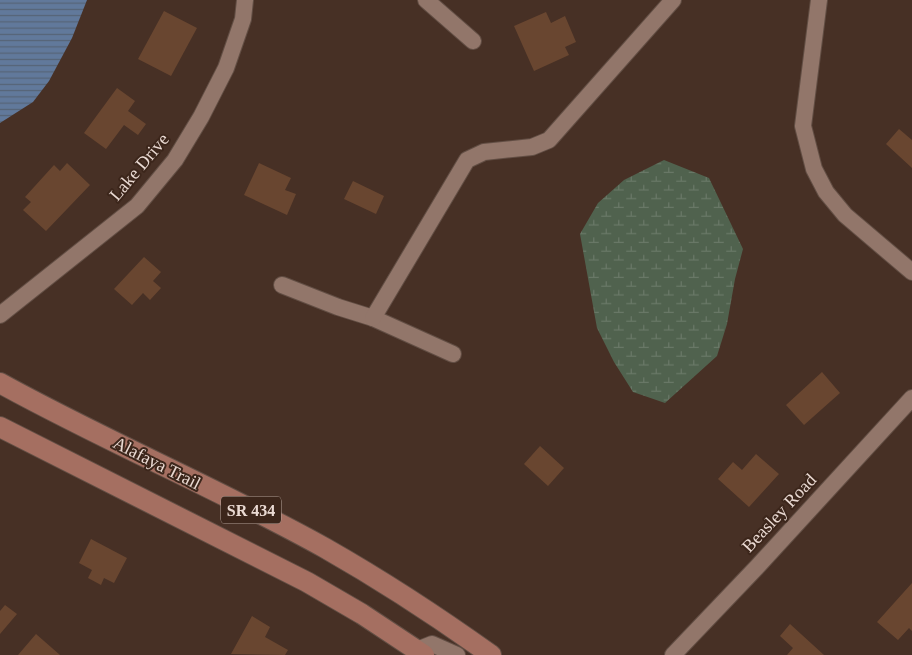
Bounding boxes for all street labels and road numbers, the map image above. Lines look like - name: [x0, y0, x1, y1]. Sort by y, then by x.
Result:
- street label: Lake Drive: [105, 129, 173, 205]
- street label: Alafaya Trail: [110, 432, 204, 494]
- street label: Beasley Road: [738, 470, 820, 556]
- road number: SR 434: [221, 496, 281, 524]

